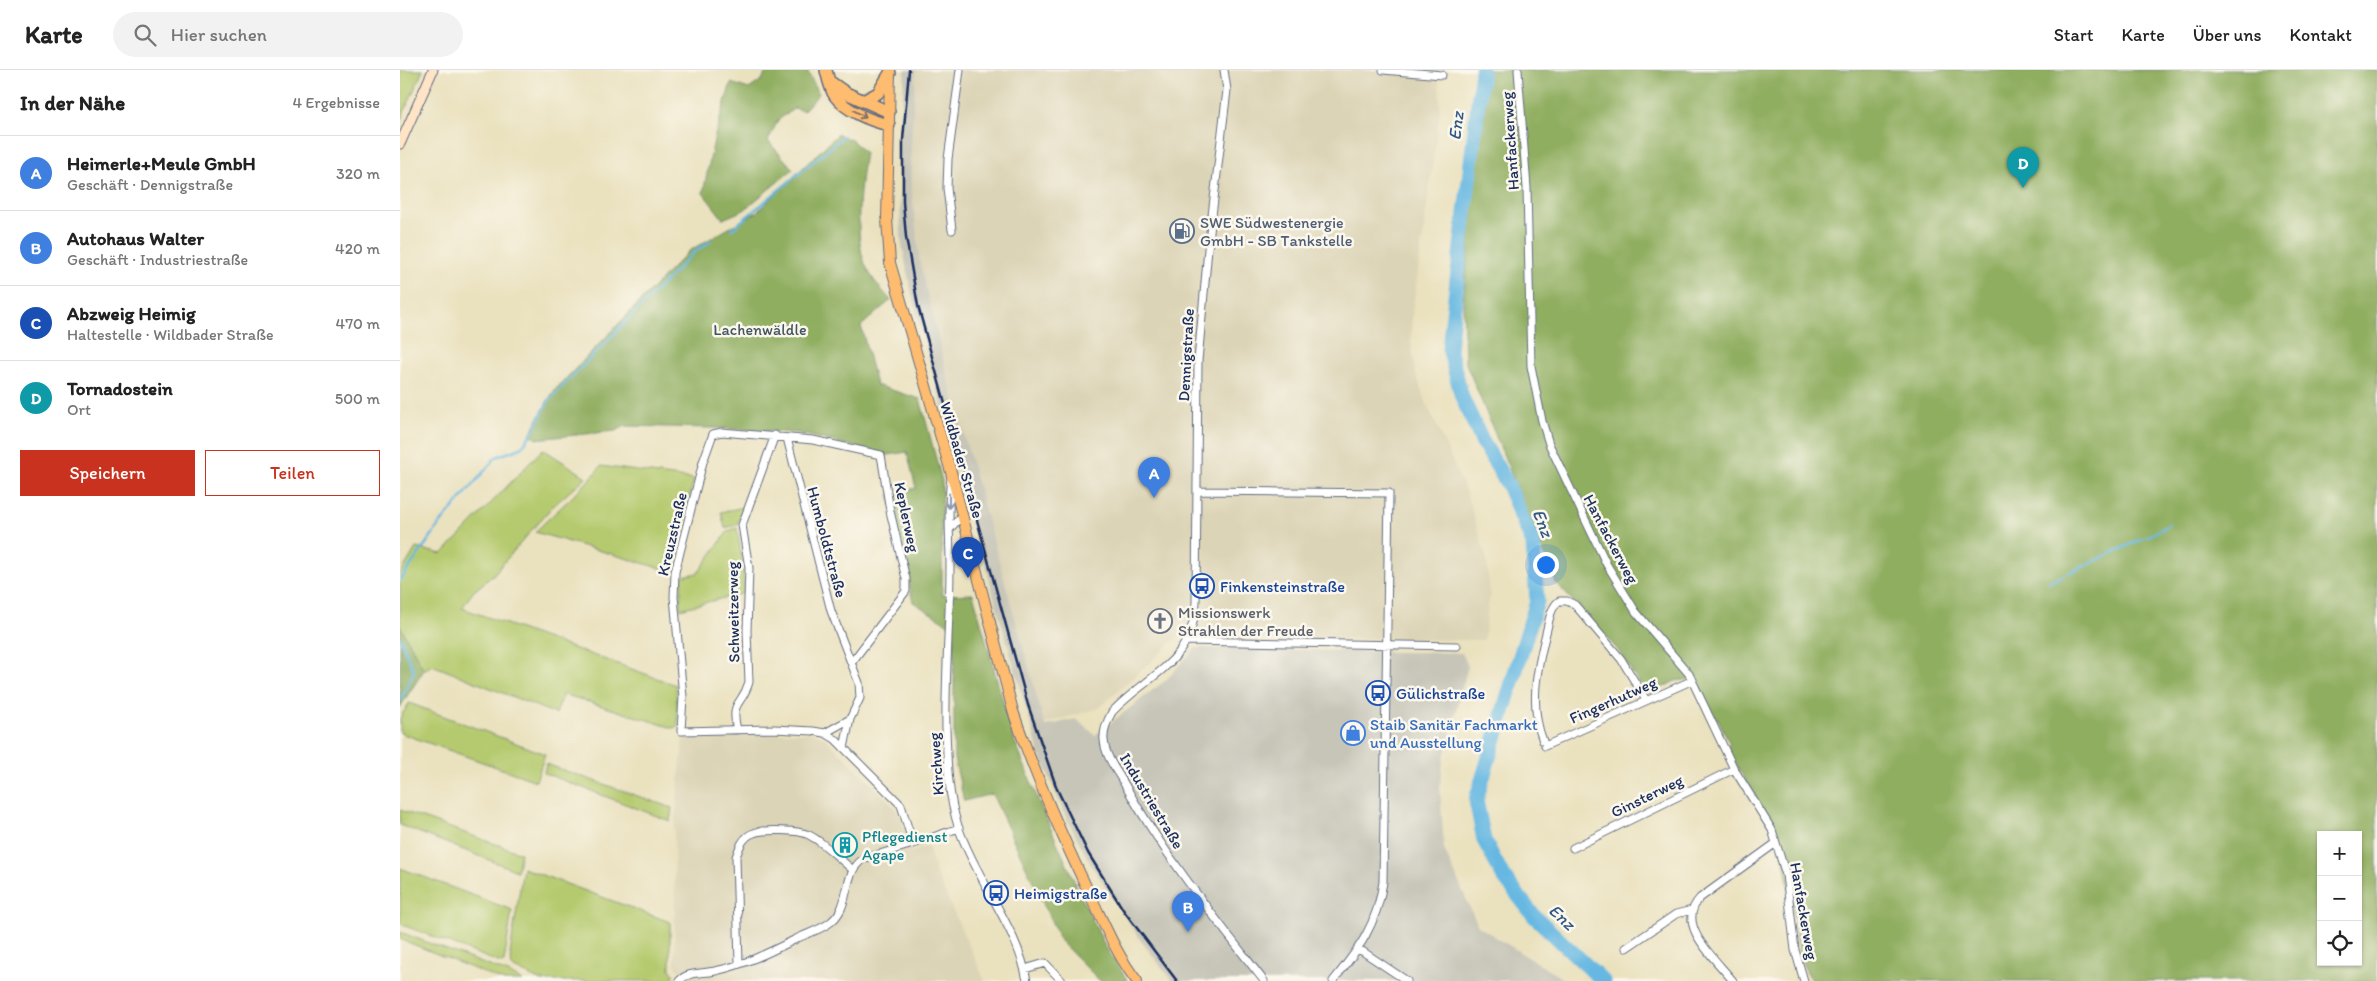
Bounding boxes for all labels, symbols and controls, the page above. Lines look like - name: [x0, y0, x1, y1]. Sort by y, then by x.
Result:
- search box: [113, 12, 463, 57]
- text: Karte: [25, 20, 83, 49]
- icon: search: [131, 21, 159, 49]
- text: Hier suchen: [171, 23, 267, 46]
- text: Start: [2054, 24, 2093, 46]
- text: Karte: [2121, 24, 2165, 46]
- text: Über uns: [2193, 24, 2262, 46]
- text: Kontakt: [2290, 24, 2352, 46]
- text: In der Nähe: [20, 90, 125, 115]
- street label: Hanfackerweg: [1497, 90, 1523, 191]
- text: 4 Ergebnisse: [292, 93, 380, 112]
- water label: Enz: [1443, 109, 1469, 141]
- one-way arrow: [853, 110, 867, 120]
- pin: D: [2007, 147, 2039, 188]
- text: Heimerle+Meule GmbH: [67, 152, 256, 175]
- text: A: [31, 164, 41, 183]
- text: 320 m: [336, 164, 380, 183]
- text: Geschäft · Dennigstraße: [67, 175, 233, 194]
- place label: SWE Südwestenergie GmbH - SB Tankstelle: [1200, 213, 1353, 250]
- fuel station icon: SWE Südwestenergie GmbH - SB Tankstelle: [1169, 218, 1195, 244]
- text: Autohaus Walter: [67, 227, 204, 250]
- text: B: [31, 239, 41, 258]
- text: 420 m: [335, 239, 380, 258]
- text: Geschäft · Industriestraße: [67, 250, 248, 269]
- text: Abzweig Heimig: [67, 302, 196, 325]
- street label: Dennigstraße: [1174, 308, 1198, 402]
- text: C: [31, 314, 41, 333]
- text: 470 m: [336, 314, 380, 333]
- park label: Lachenwäldle: [713, 320, 807, 339]
- text: Haltestelle · Wildbader Straße: [67, 325, 274, 344]
- text: Tornadostein: [67, 377, 173, 400]
- text: D: [31, 389, 41, 408]
- text: 500 m: [335, 389, 380, 408]
- text: Ort: [67, 400, 91, 419]
- street label: Wildbader Straße: [936, 400, 988, 520]
- button: Speichern: [20, 450, 195, 496]
- button: Teilen: [205, 450, 380, 496]
- pin: A: [1138, 457, 1170, 498]
- street label: Keplerweg: [890, 480, 924, 555]
- street label: Humboldtstraße: [803, 484, 851, 600]
- street label: Kreuzstraße: [653, 490, 691, 578]
- street label: Hanfackerweg: [1579, 491, 1643, 588]
- one-way arrow: [944, 492, 954, 508]
- water label: Enz: [1528, 506, 1559, 542]
- pin: C: [952, 537, 984, 578]
- your location: [1533, 552, 1559, 578]
- street label: Schweitzerweg: [723, 560, 743, 663]
- bus stop icon: Finkensteinstraße: [1189, 573, 1215, 599]
- place label: Finkensteinstraße: [1220, 577, 1345, 596]
- place label: Missionswerk Strahlen der Freude: [1178, 603, 1314, 640]
- church icon: Missionswerk Strahlen der Freude: [1147, 608, 1173, 634]
- street label: Fingerhutweg: [1566, 672, 1660, 728]
- bus stop icon: Gülichstraße: [1365, 680, 1391, 706]
- place label: Gülichstraße: [1396, 684, 1485, 703]
- place label: Staib Sanitär Fachmarkt und Ausstellung: [1370, 715, 1538, 752]
- shop icon: Staib Sanitär Fachmarkt und Ausstellung: [1340, 720, 1366, 746]
- street label: Kirchweg: [924, 731, 948, 796]
- street label: Industriestraße: [1116, 750, 1188, 852]
- street label: Ginsterweg: [1608, 770, 1687, 822]
- place label: Pflegedienst Agape: [862, 827, 947, 864]
- map controls: [2317, 831, 2362, 966]
- button: +: [2317, 831, 2362, 876]
- building icon: Pflegedienst Agape: [832, 832, 858, 858]
- street label: Hanfackerweg: [1786, 861, 1822, 962]
- button: −: [2317, 876, 2362, 921]
- bus stop icon: Heimigstraße: [983, 880, 1009, 906]
- place label: Heimigstraße: [1014, 884, 1107, 903]
- pin: B: [1172, 891, 1204, 932]
- water label: Enz: [1544, 899, 1581, 936]
- button: locate: [2317, 921, 2362, 966]

